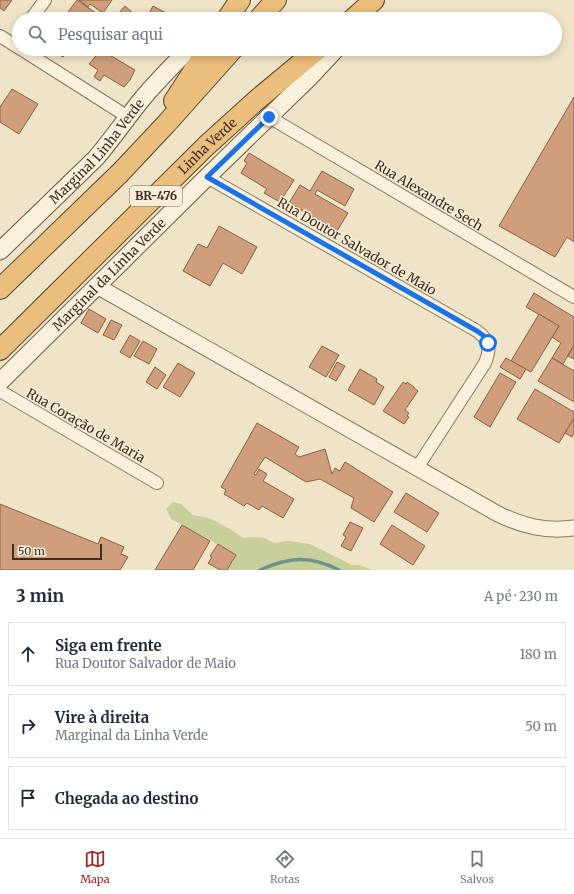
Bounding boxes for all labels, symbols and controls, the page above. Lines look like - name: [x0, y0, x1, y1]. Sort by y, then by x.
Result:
- search box: [12, 12, 562, 56]
- icon: search: [26, 23, 48, 45]
- text: Pesquisar aqui: [58, 25, 163, 44]
- street label: Marginal Linha Verde: [46, 96, 148, 208]
- route end: [260, 108, 278, 126]
- street label: Linha Verde: [175, 114, 241, 178]
- street label: Rua Alexandre Sech: [371, 156, 486, 235]
- road number: BR-476: [130, 186, 182, 206]
- street label: Rua Doutor Salvador de Maio: [274, 194, 440, 299]
- street label: Marginal da Linha Verde: [49, 215, 170, 335]
- route start: [479, 334, 497, 352]
- street label: Rua Coração de Maria: [23, 384, 148, 466]
- scale bar: [12, 542, 102, 561]
- text: 50 m: [18, 544, 45, 558]
- text: 3 min: [16, 585, 64, 607]
- text: A pé · 230 m: [484, 588, 558, 605]
- text: Siga em frente: [55, 636, 162, 655]
- icon: ahead: [17, 643, 39, 665]
- text: 180 m: [519, 646, 557, 663]
- text: Rua Doutor Salvador de Maio: [55, 655, 236, 672]
- text: Vire à direita: [55, 708, 149, 727]
- icon: right: [17, 715, 39, 737]
- text: 50 m: [525, 718, 557, 735]
- text: Marginal da Linha Verde: [55, 727, 208, 744]
- icon: arrive: [17, 787, 39, 809]
- text: Chegada ao destino: [55, 789, 198, 808]
- tab: Mapa: [80, 848, 110, 886]
- tab: Rotas: [270, 848, 300, 886]
- tab: Salvos: [460, 848, 494, 886]

